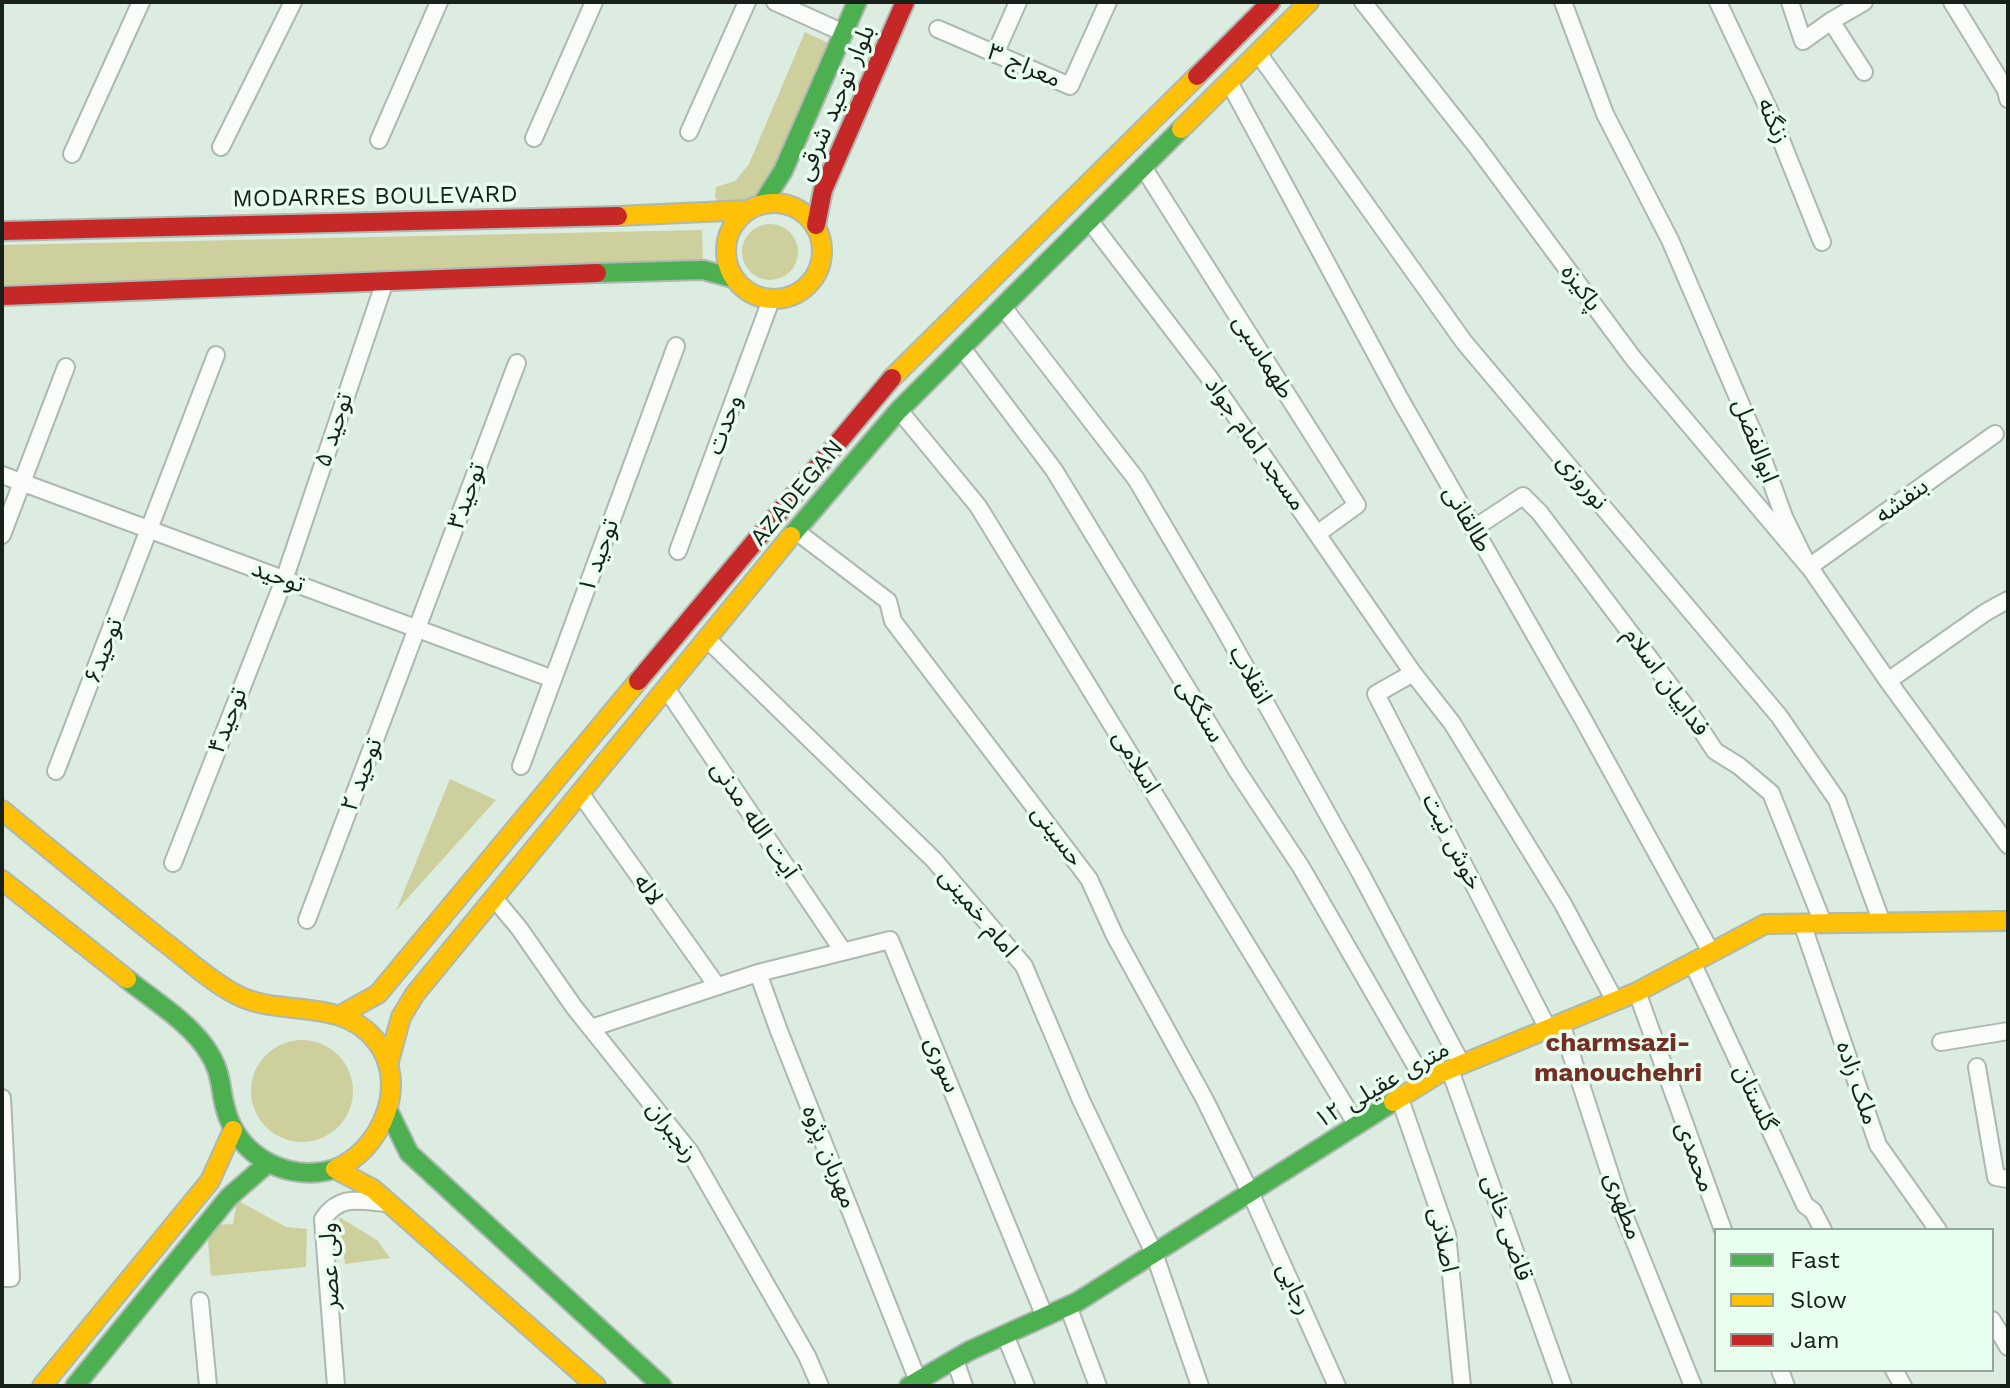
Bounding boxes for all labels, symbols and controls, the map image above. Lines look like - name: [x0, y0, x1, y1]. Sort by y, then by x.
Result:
- street label: بلوار توحید شرقی: [790, 21, 882, 185]
- street label: معراج ۳: [983, 38, 1065, 94]
- street label: زنگنه: [1751, 94, 1795, 148]
- street label: MODARRES BOULEVARD: [232, 180, 518, 214]
- street label: پاکیزه: [1554, 259, 1608, 317]
- street label: طهماسبی: [1226, 310, 1300, 404]
- street label: مسجد امام جواد: [1198, 371, 1312, 517]
- street label: توحید ۵: [309, 389, 359, 471]
- street label: وحدت: [701, 391, 749, 459]
- street label: ابوالفضل: [1726, 395, 1784, 487]
- street label: AZADEGAN: [744, 434, 850, 552]
- street label: نوروزی: [1550, 448, 1614, 516]
- street label: توحید۳: [442, 459, 492, 533]
- street label: بنفشه: [1870, 472, 1934, 530]
- street label: طالقانی: [1436, 480, 1498, 558]
- street label: توحید ۱: [572, 515, 626, 597]
- street label: توحید: [248, 554, 308, 600]
- street label: توحید۶: [78, 614, 130, 688]
- street label: فداییان اسلام: [1617, 622, 1715, 742]
- street label: انقلاب: [1222, 641, 1278, 709]
- street label: سنگکی: [1170, 674, 1230, 748]
- street label: توحید۴: [202, 684, 254, 758]
- street label: اسلامی: [1106, 725, 1166, 799]
- street label: توحید ۲: [335, 734, 389, 816]
- street label: آیت الله مدنی: [704, 756, 804, 884]
- street label: خوش نیت: [1415, 789, 1489, 895]
- street label: حسینی: [1025, 800, 1089, 872]
- street label: امام خمینی: [932, 862, 1024, 964]
- street label: لاله: [627, 869, 669, 911]
- district label: charmsazi- manouchehri: [1534, 1027, 1702, 1088]
- street label: سوری: [918, 1033, 966, 1097]
- street label: ۱۲ متری عقیلی: [1309, 1035, 1455, 1135]
- street label: ملک زاده: [1829, 1037, 1885, 1129]
- street label: گلستان: [1727, 1060, 1783, 1136]
- street label: رنجبران: [640, 1096, 704, 1168]
- street label: مهربان پژوه: [795, 1101, 863, 1213]
- street label: محمدی: [1669, 1118, 1721, 1196]
- street label: مطهری: [1598, 1168, 1648, 1244]
- street label: قاضی خانی: [1475, 1171, 1539, 1285]
- street label: اصلانی: [1422, 1205, 1464, 1275]
- street label: ولی عصر: [314, 1222, 346, 1310]
- legend: [1714, 1228, 1994, 1372]
- text: Fast: [1790, 1246, 1840, 1274]
- street label: رجایی: [1270, 1259, 1318, 1319]
- text: Slow: [1790, 1286, 1847, 1314]
- text: Jam: [1790, 1326, 1840, 1354]

